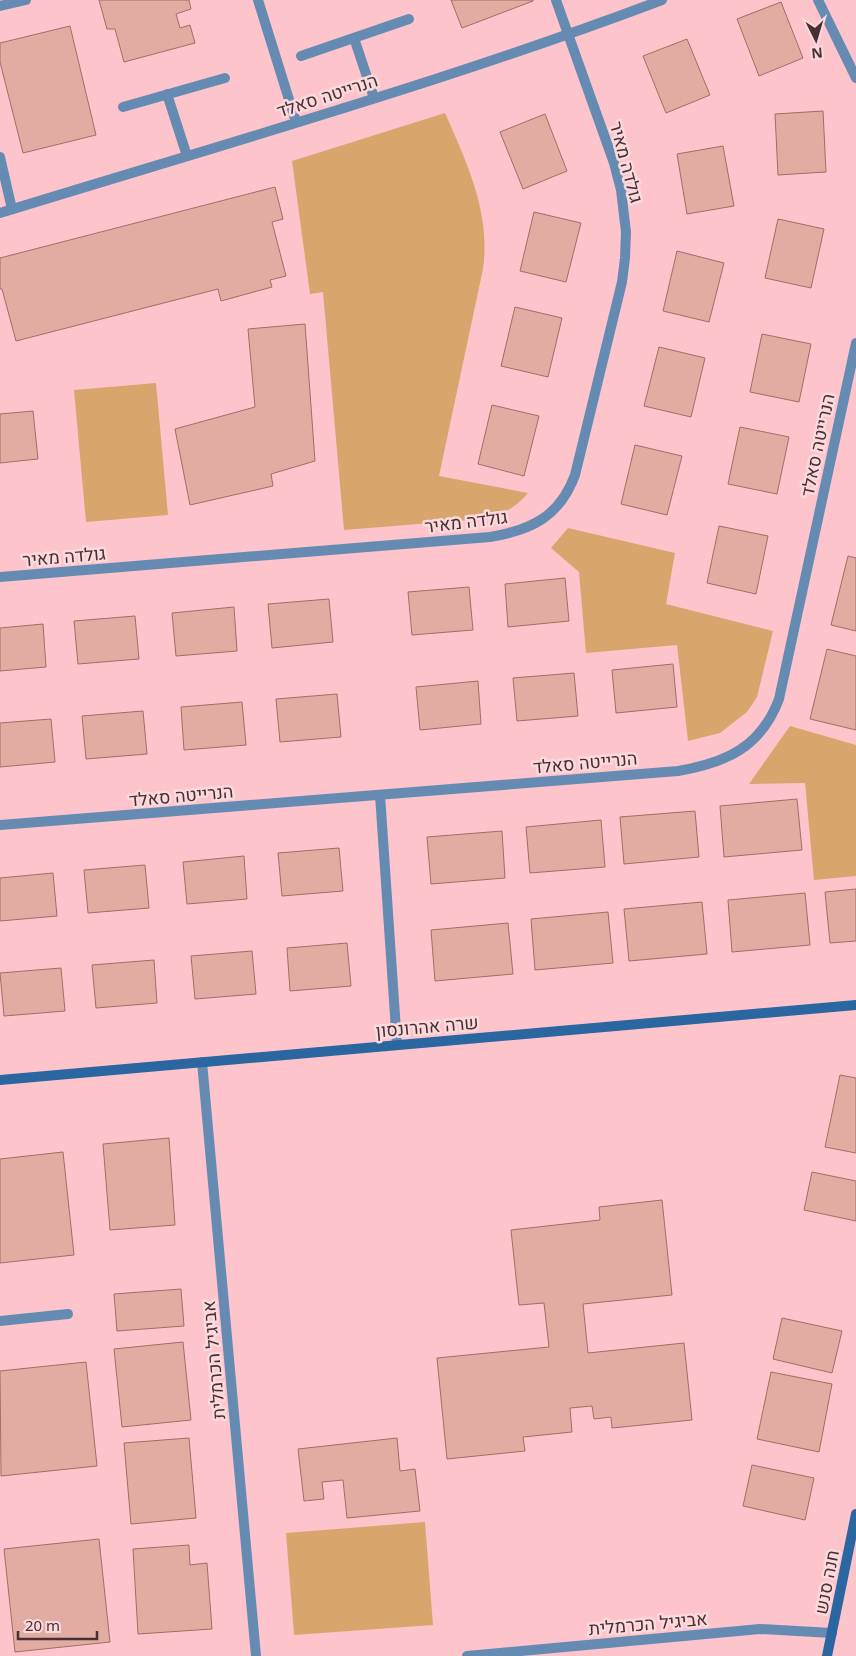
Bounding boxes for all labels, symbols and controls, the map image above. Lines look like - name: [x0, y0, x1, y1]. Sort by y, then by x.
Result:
- north arrow: [791, 15, 841, 65]
- text: N: [811, 43, 824, 63]
- street label: הנרייטה סאלד: [273, 67, 381, 123]
- street label: גולדה מאיר: [605, 119, 649, 205]
- street label: הנרייטה סאלד: [794, 391, 840, 499]
- street label: גולדה מאיר: [423, 504, 509, 538]
- street label: גולדה מאיר: [21, 540, 107, 572]
- street label: הנרייטה סאלד: [532, 745, 638, 779]
- street label: הנרייטה סאלד: [128, 778, 234, 812]
- street label: שרה אהרונסון: [375, 1010, 479, 1042]
- street label: אביגיל הכרמלית: [196, 1300, 230, 1420]
- street label: חנה סנש: [808, 1548, 844, 1616]
- street label: אביגיל הכרמלית: [588, 1606, 708, 1640]
- scale bar: [18, 1608, 96, 1640]
- text: 20 m: [25, 1615, 60, 1635]

